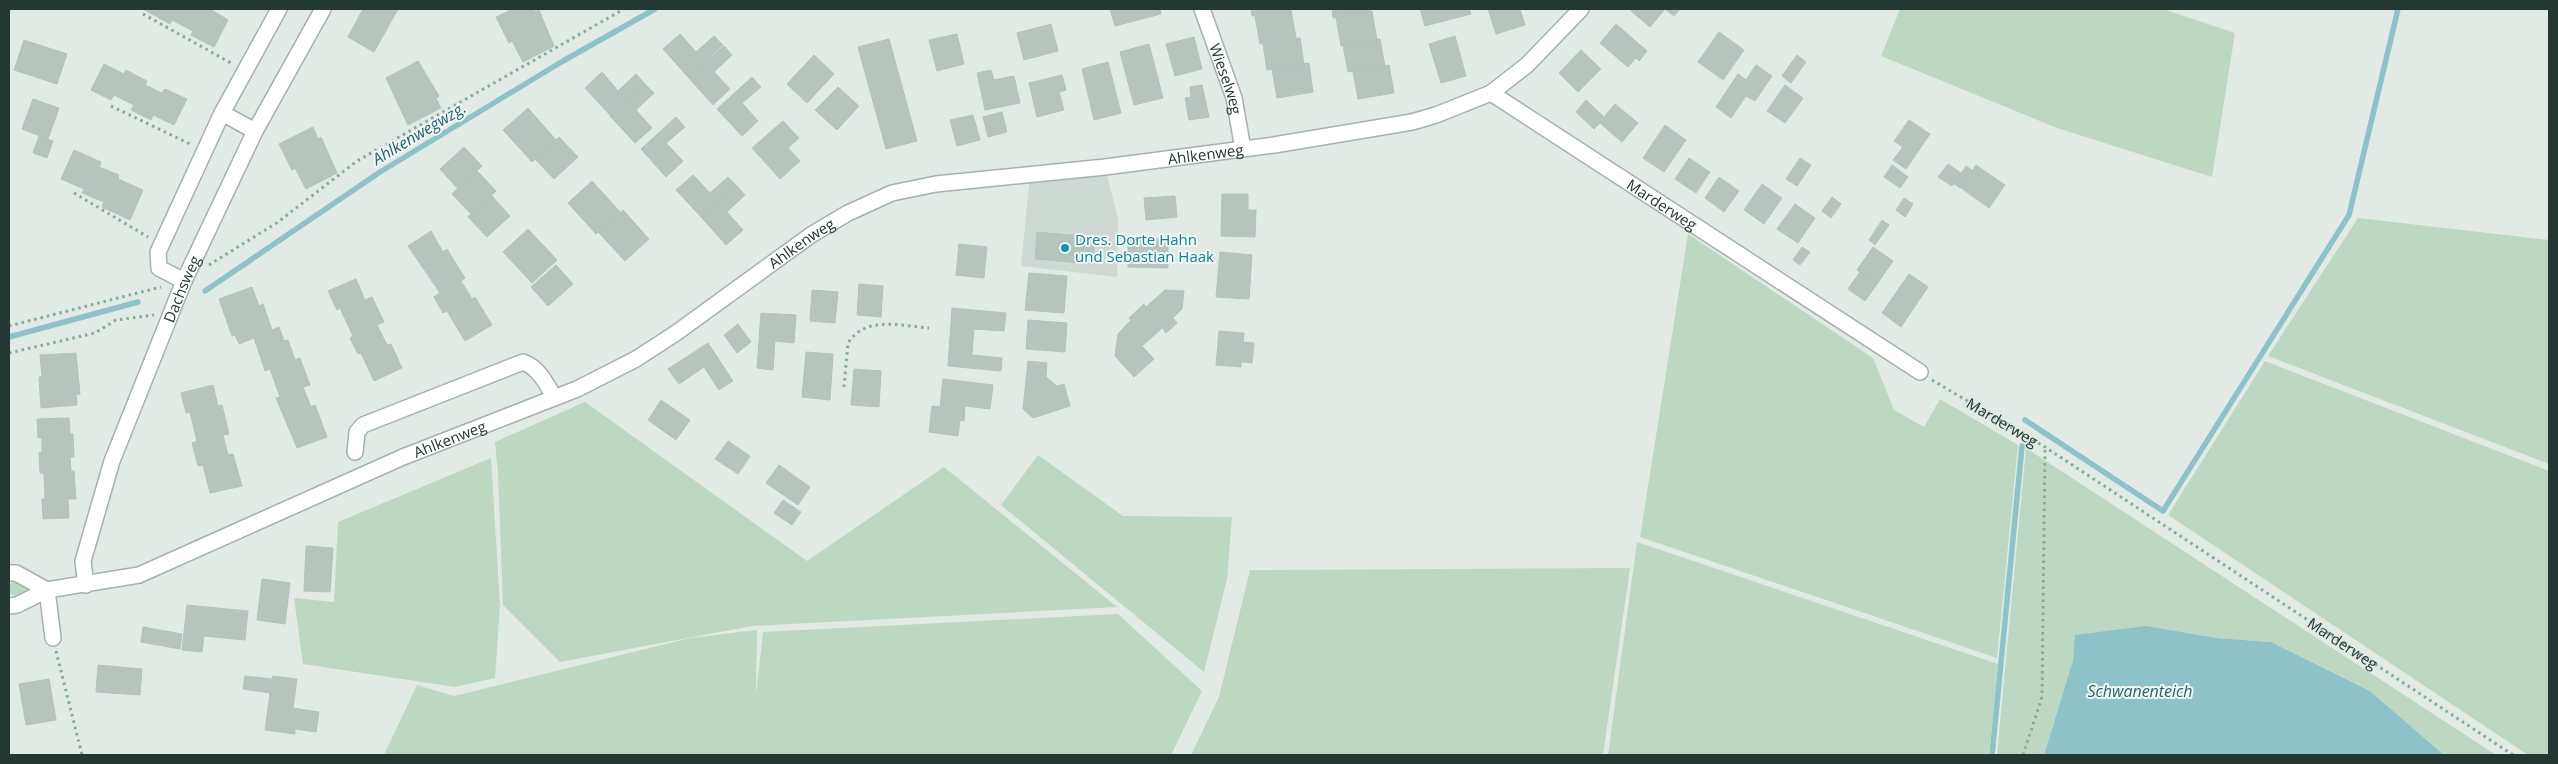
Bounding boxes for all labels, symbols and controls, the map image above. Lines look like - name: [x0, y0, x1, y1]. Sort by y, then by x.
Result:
- street label: Wieselweg: [1205, 41, 1247, 116]
- water label: Ahlkenwegwzg.: [367, 96, 470, 170]
- street label: Ahlkenweg: [1166, 139, 1245, 169]
- street label: Marderweg: [1623, 174, 1701, 234]
- street label: Ahlkenweg: [764, 213, 838, 273]
- place label: Dres. Dorte Hahn und Sebastian Haak: [1075, 229, 1214, 266]
- marker: Dres. Dorte Hahn und Sebastian Haak: [1059, 242, 1071, 254]
- street label: Dachsweg: [158, 252, 205, 325]
- street label: Marderweg: [1963, 393, 2042, 451]
- street label: Ahlkenweg: [410, 416, 489, 462]
- street label: Marderweg: [2304, 613, 2382, 673]
- water label: Schwanenteich: [2087, 680, 2193, 702]

